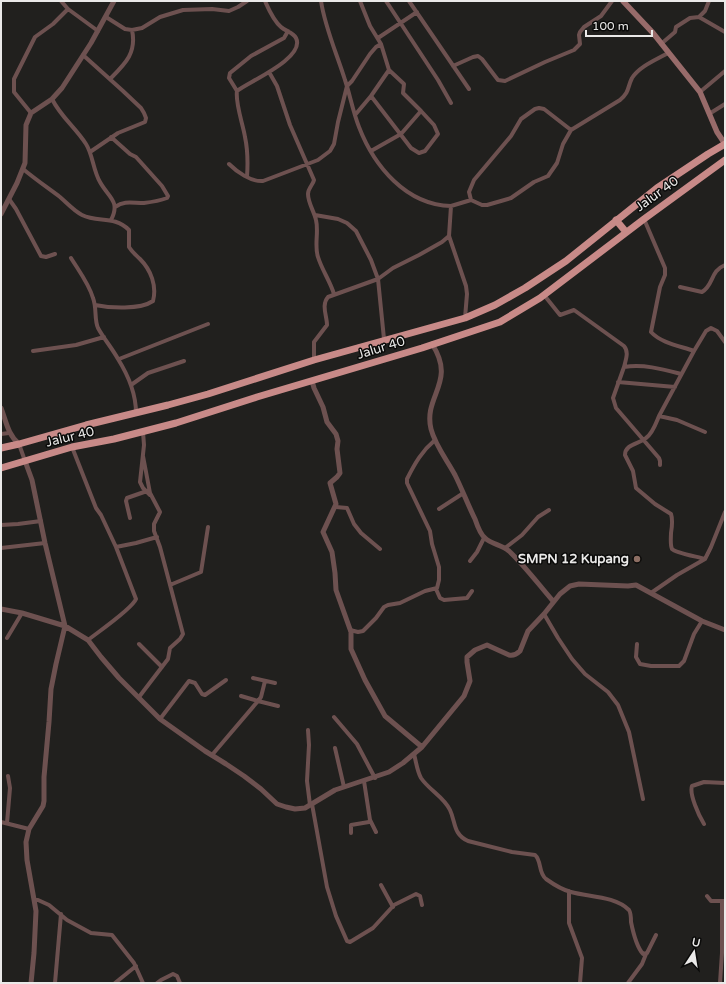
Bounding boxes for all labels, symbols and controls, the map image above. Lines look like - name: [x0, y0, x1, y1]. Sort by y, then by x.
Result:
- scale bar: [586, 12, 652, 38]
- text: 100 m: [592, 19, 629, 33]
- street label: Jalur 40: [632, 173, 682, 215]
- street label: Jalur 40: [355, 333, 407, 363]
- street label: Jalur 40: [44, 423, 96, 451]
- place label: SMPN 12 Kupang: [518, 551, 629, 567]
- marker: SMPN 12 Kupang: [632, 554, 642, 564]
- north arrow: [674, 932, 714, 972]
- text: U: [691, 935, 701, 950]

